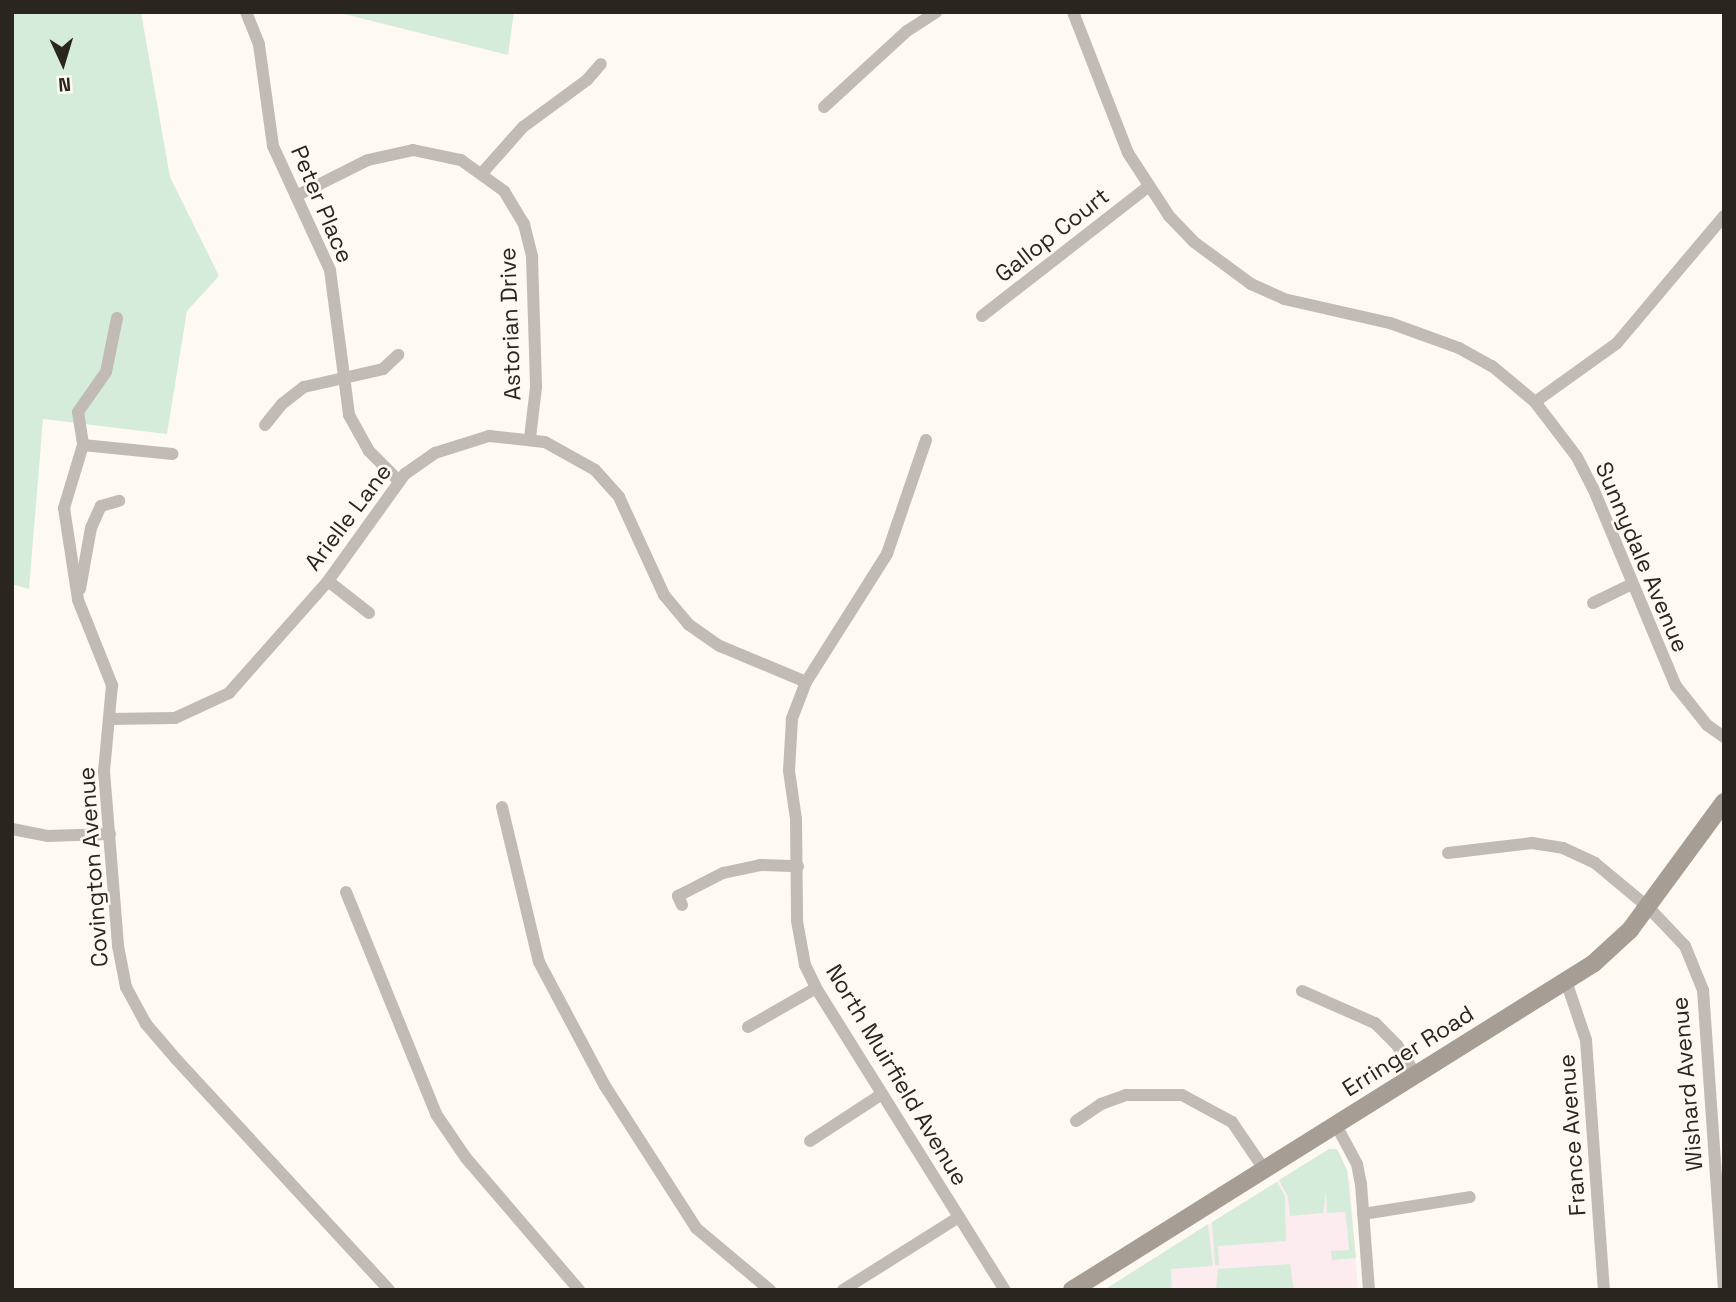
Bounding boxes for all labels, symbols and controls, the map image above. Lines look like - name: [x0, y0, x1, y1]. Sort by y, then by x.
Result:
- north arrow: [28, 28, 98, 98]
- text: N: [57, 72, 72, 97]
- street label: Peter Place: [285, 141, 359, 267]
- street label: Gallop Court: [990, 182, 1114, 288]
- street label: Astorian Drive: [494, 247, 526, 401]
- street label: Sunnydale Avenue: [1589, 457, 1695, 657]
- street label: Arielle Lane: [299, 458, 397, 576]
- street label: Covington Avenue: [72, 766, 114, 968]
- street label: North Muirfield Avenue: [820, 959, 974, 1191]
- street label: Wishard Avenue: [1666, 995, 1708, 1173]
- street label: Erringer Road: [1337, 1000, 1479, 1102]
- street label: France Avenue: [1553, 1053, 1591, 1217]

